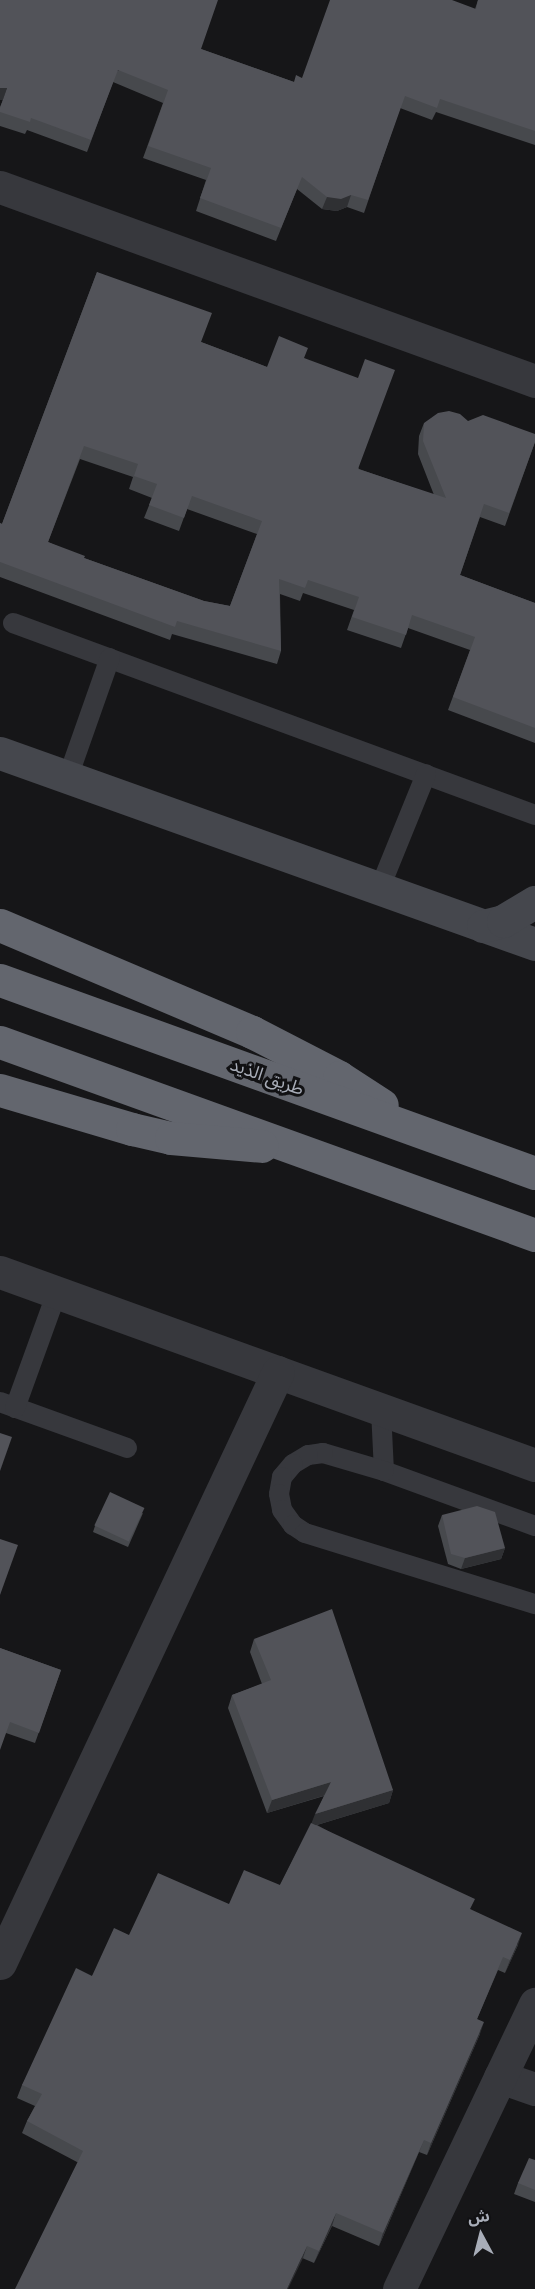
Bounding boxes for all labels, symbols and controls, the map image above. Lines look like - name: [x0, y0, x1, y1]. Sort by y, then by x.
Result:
- street label: طريق الذيد: [227, 1054, 307, 1100]
- north arrow: [451, 2205, 511, 2265]
- text: ش: [467, 2206, 491, 2227]

